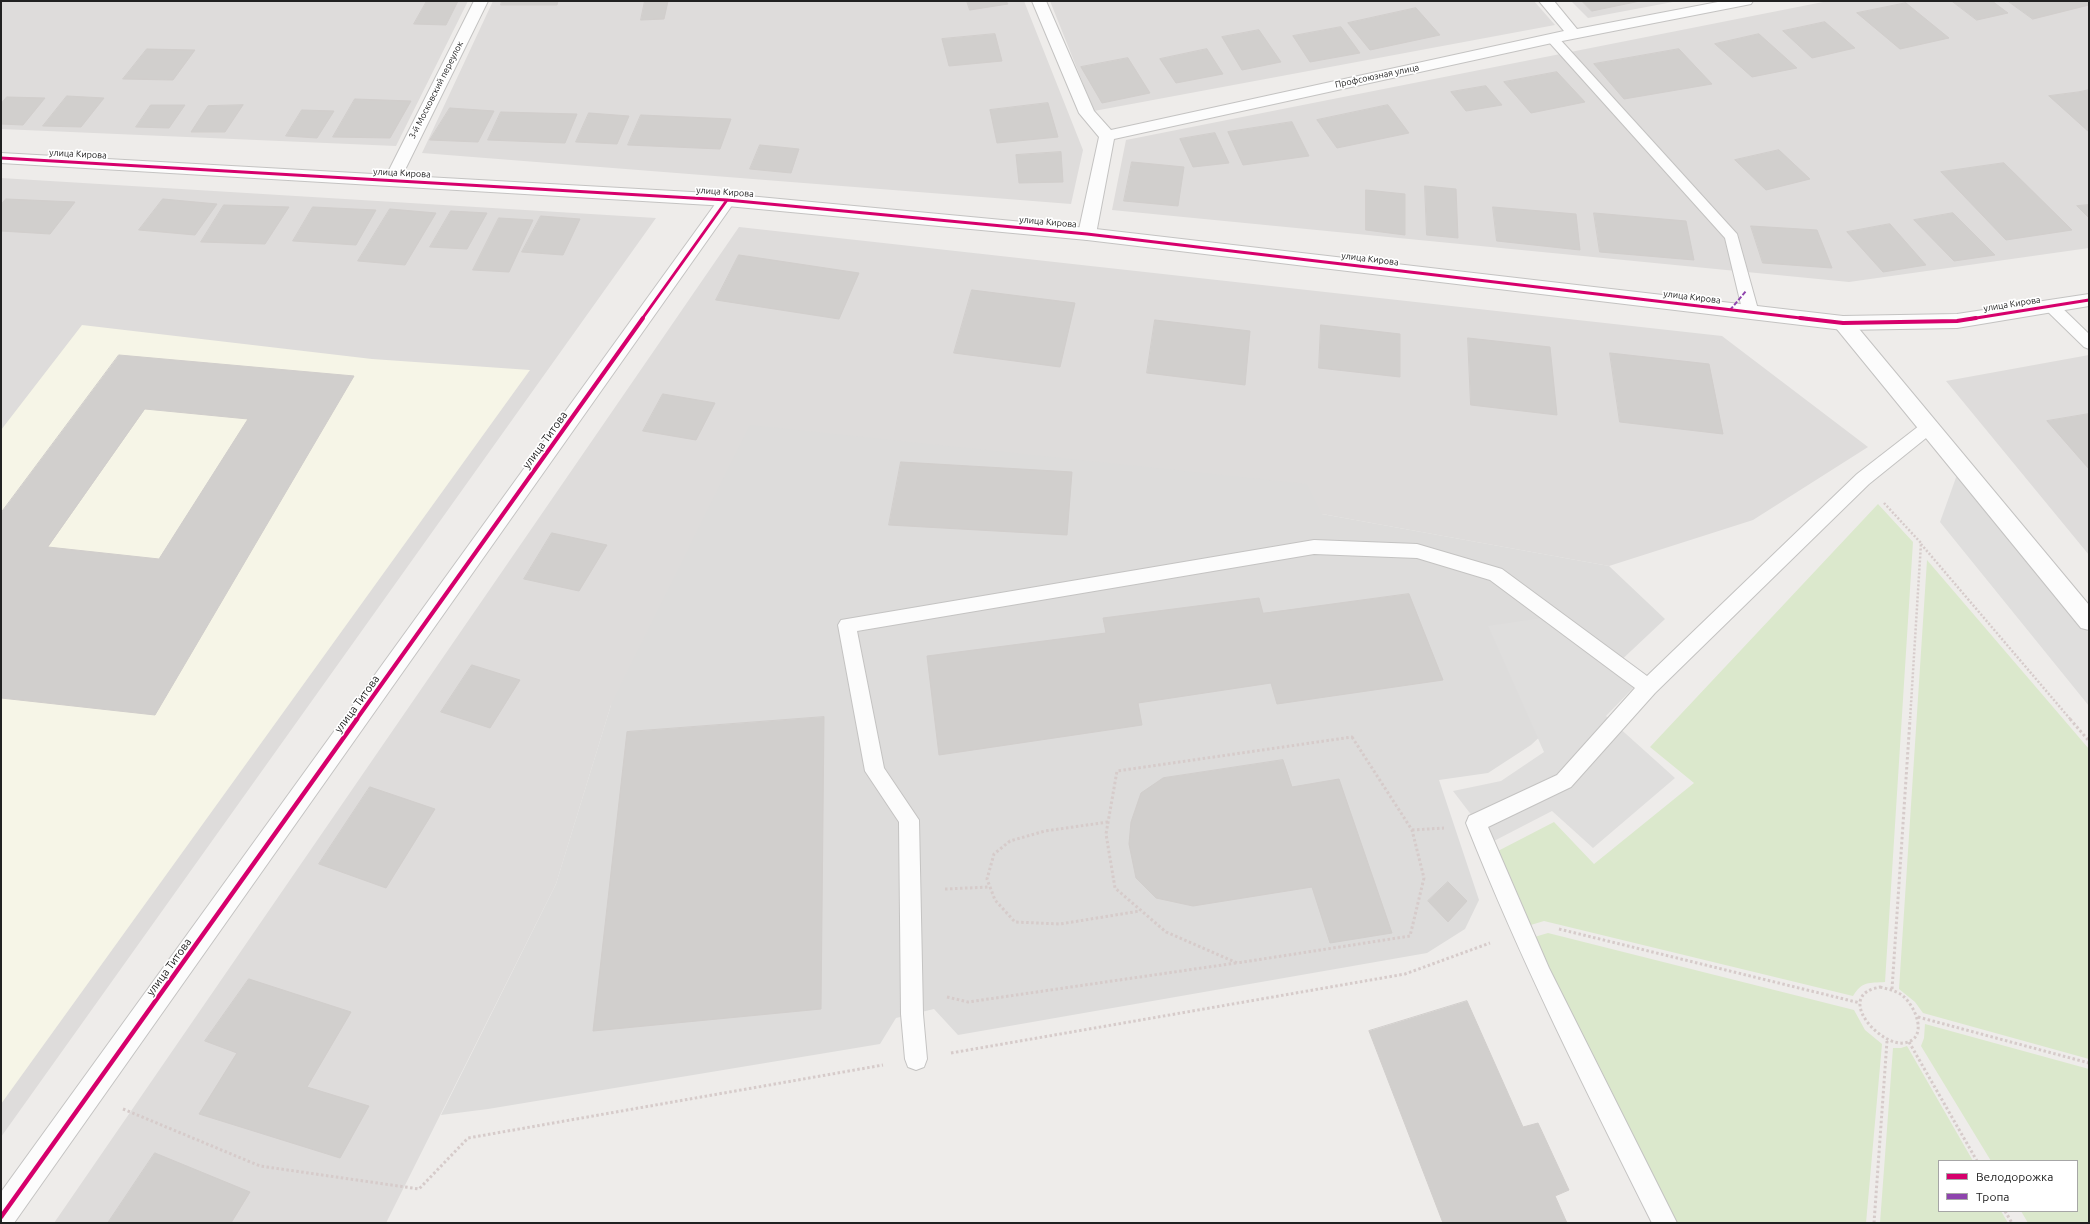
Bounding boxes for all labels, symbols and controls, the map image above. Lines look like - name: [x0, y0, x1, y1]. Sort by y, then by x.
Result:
- street label: 3-й Московский переулок: [407, 39, 465, 141]
- street label: Профсоюзная улица: [1334, 62, 1420, 90]
- street label: улица Кирова: [49, 147, 107, 161]
- street label: улица Кирова: [373, 166, 431, 180]
- street label: улица Кирова: [696, 185, 754, 199]
- street label: улица Кирова: [1019, 214, 1077, 230]
- street label: улица Кирова: [1341, 250, 1399, 268]
- street label: улица Кирова: [1663, 288, 1721, 306]
- street label: улица Кирова: [1983, 294, 2041, 314]
- street label: улица Титова: [520, 409, 570, 471]
- street label: улица Титова: [332, 673, 382, 735]
- street label: улица Титова: [144, 936, 194, 998]
- legend: [1938, 1160, 2078, 1212]
- text: Велодорожка: [1976, 1170, 2053, 1183]
- text: Тропа: [1976, 1190, 2009, 1203]

